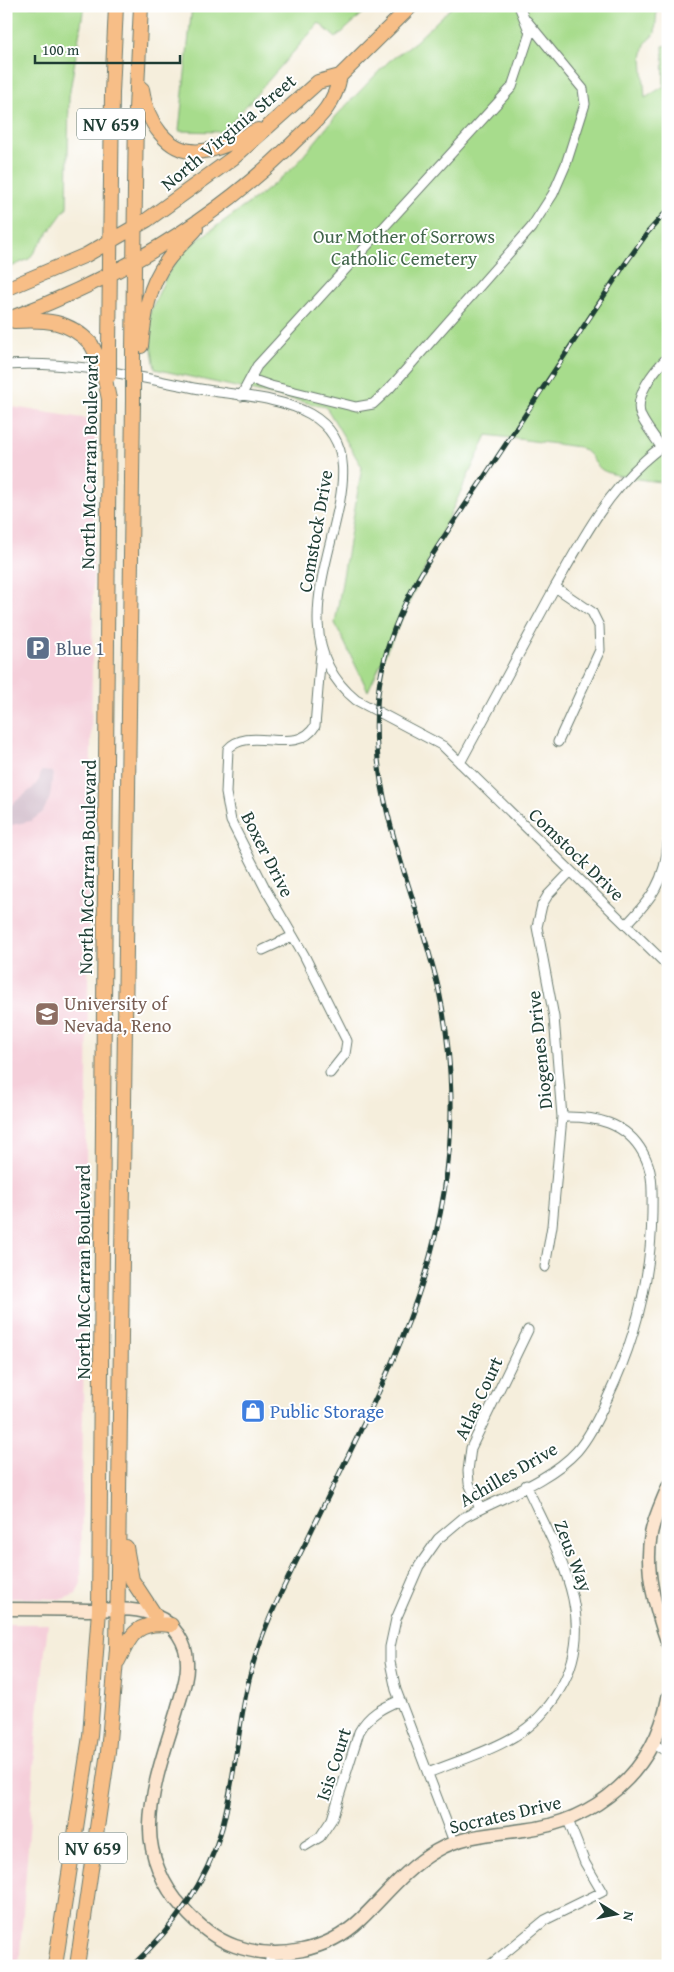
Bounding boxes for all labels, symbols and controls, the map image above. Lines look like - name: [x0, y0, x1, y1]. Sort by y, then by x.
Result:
- scale bar: [35, 32, 180, 64]
- text: 100 m: [42, 39, 80, 60]
- street label: North Virginia Street: [154, 67, 302, 197]
- road number: NV 659: [77, 108, 145, 140]
- park label: Our Mother of Sorrows Catholic Cemetery: [313, 222, 495, 272]
- street label: North McCarran Boulevard: [73, 353, 105, 570]
- street label: Comstock Drive: [290, 467, 340, 595]
- place label: Blue 1: [56, 634, 105, 662]
- parking icon: Blue 1: [25, 635, 51, 661]
- street label: North McCarran Boulevard: [71, 758, 103, 975]
- street label: Comstock Drive: [523, 801, 631, 907]
- street label: Boxer Drive: [234, 806, 302, 902]
- place label: University of Nevada, Reno: [64, 989, 172, 1039]
- street label: Diogenes Drive: [519, 989, 559, 1111]
- school or university icon: University of Nevada, Reno: [34, 1001, 60, 1027]
- street label: North McCarran Boulevard: [69, 1164, 97, 1379]
- street label: Atlas Court: [446, 1351, 510, 1444]
- place label: Public Storage: [270, 1397, 384, 1425]
- shop icon: Public Storage: [240, 1398, 266, 1424]
- street label: Achilles Drive: [454, 1434, 563, 1514]
- street label: Zeus Way: [548, 1516, 601, 1596]
- street label: Isis Court: [308, 1724, 358, 1804]
- street label: Socrates Drive: [446, 1788, 564, 1840]
- road number: NV 659: [59, 1832, 127, 1864]
- north arrow: [592, 1890, 642, 1940]
- text: N: [618, 1910, 639, 1923]

